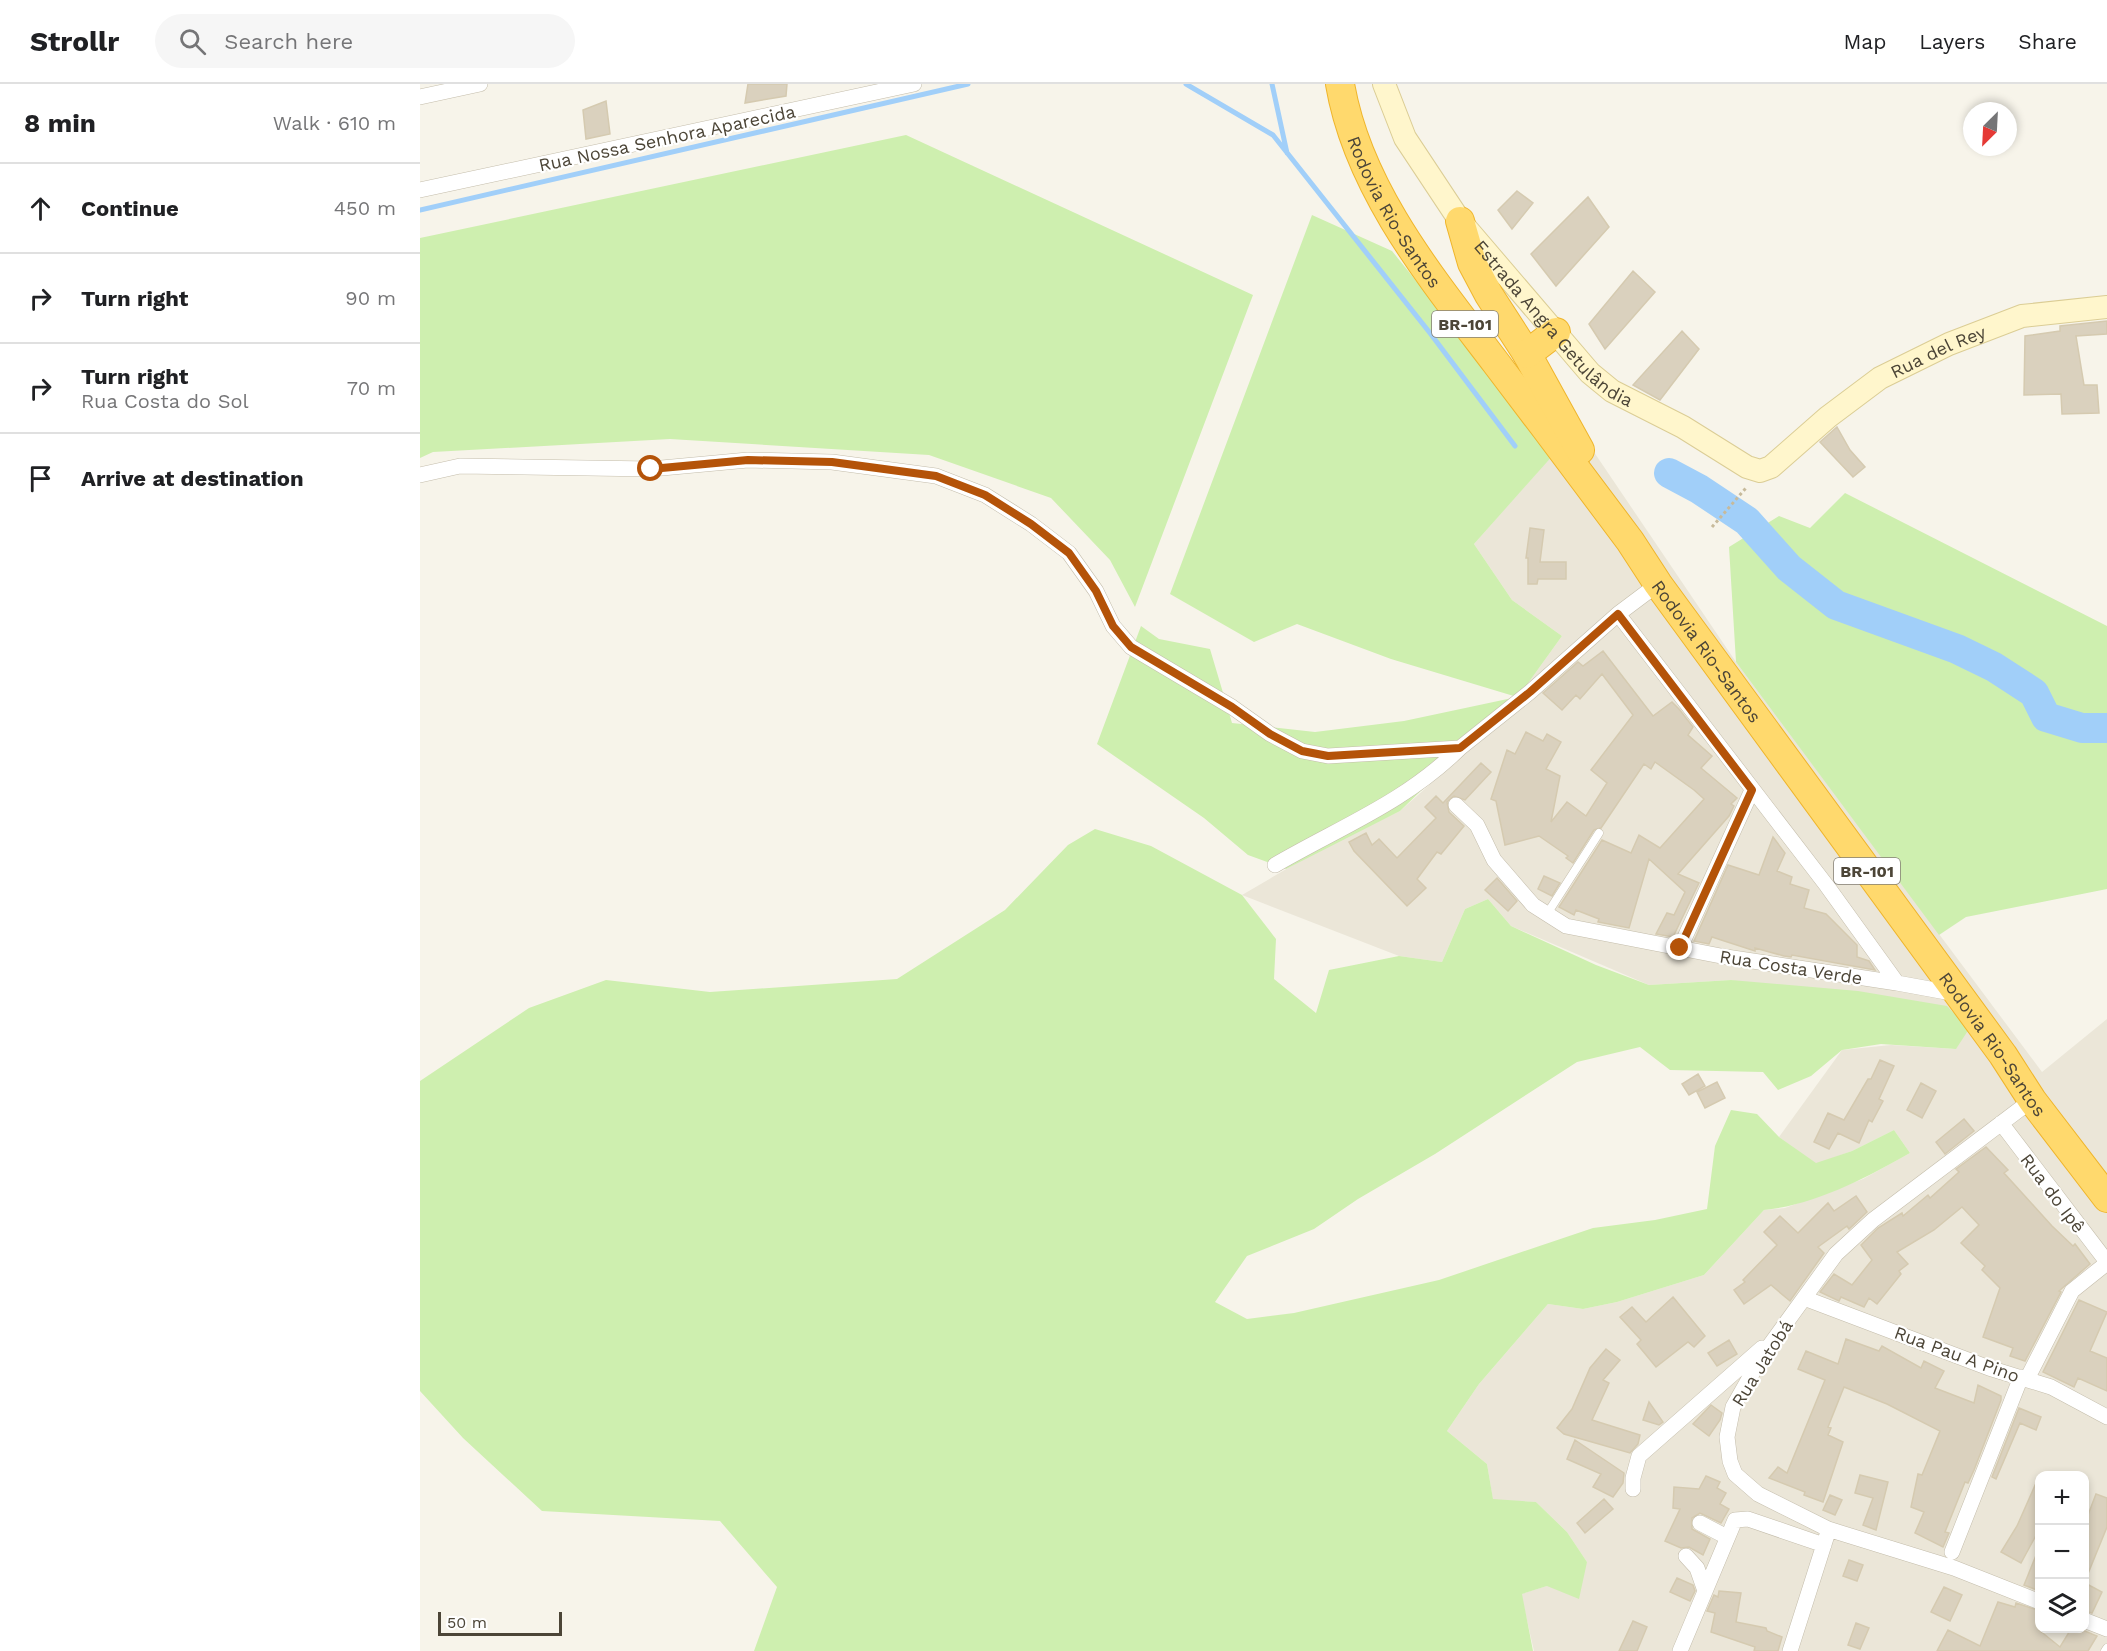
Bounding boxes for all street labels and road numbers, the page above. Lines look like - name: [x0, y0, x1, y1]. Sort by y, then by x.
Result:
- street label: Rua Nossa Senhora Aparecida: [537, 100, 797, 176]
- street label: Rodovia Rio-Santos: [1344, 133, 1446, 292]
- street label: Estrada Angra Getulândia: [1470, 235, 1637, 411]
- road number: BR-101: [1432, 311, 1498, 337]
- street label: Rua del Rey: [1887, 320, 1989, 382]
- street label: Rodovia Rio-Santos: [1648, 576, 1766, 726]
- road number: BR-101: [1834, 858, 1900, 884]
- street label: Rua Costa Verde: [1718, 945, 1864, 989]
- street label: Rodovia Rio-Santos: [1935, 968, 2051, 1120]
- street label: Rua do Ipê: [2016, 1149, 2090, 1237]
- street label: Rua Jatobá: [1727, 1316, 1797, 1410]
- street label: Rua Pau A Pino: [1892, 1322, 2022, 1386]

